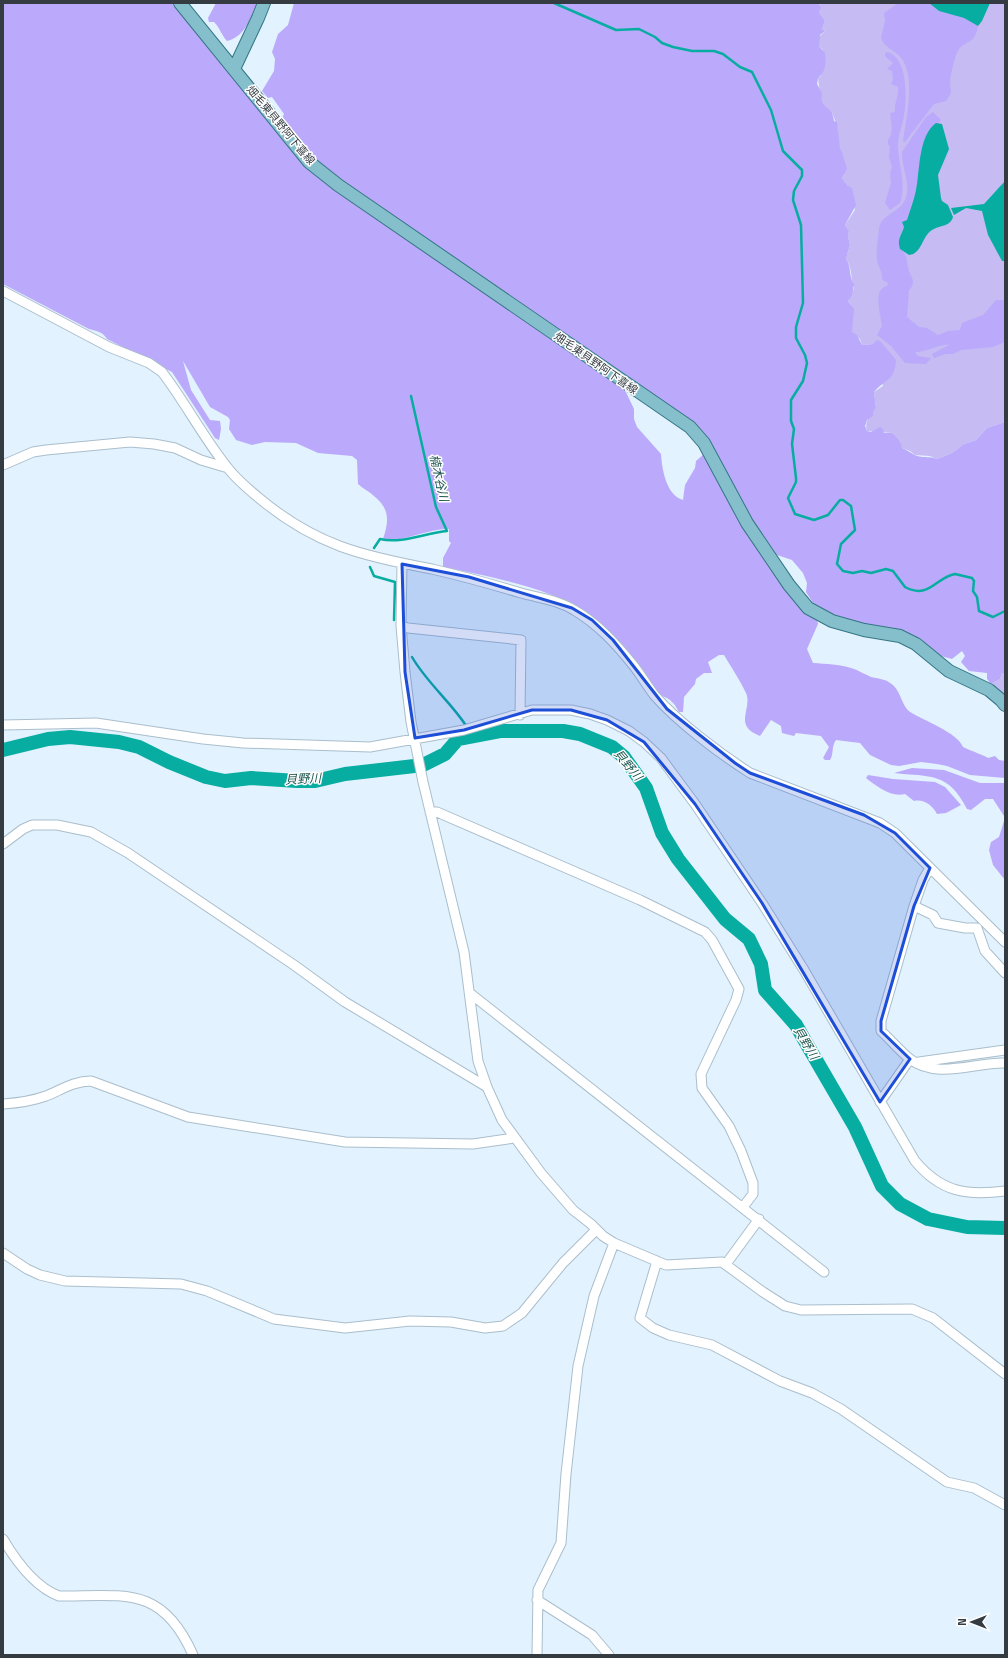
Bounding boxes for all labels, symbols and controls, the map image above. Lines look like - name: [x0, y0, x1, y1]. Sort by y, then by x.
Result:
- street label: 畑毛東貝野阿下喜線: [243, 82, 319, 168]
- street label: 畑毛東貝野阿下喜線: [551, 328, 641, 398]
- water label: 楠木谷川: [425, 452, 455, 505]
- water label: 貝野川: [610, 745, 649, 786]
- water label: 貝野川: [284, 768, 323, 789]
- water label: 貝野川: [789, 1022, 825, 1065]
- north arrow: [952, 1602, 992, 1642]
- text: N: [954, 1618, 970, 1626]

